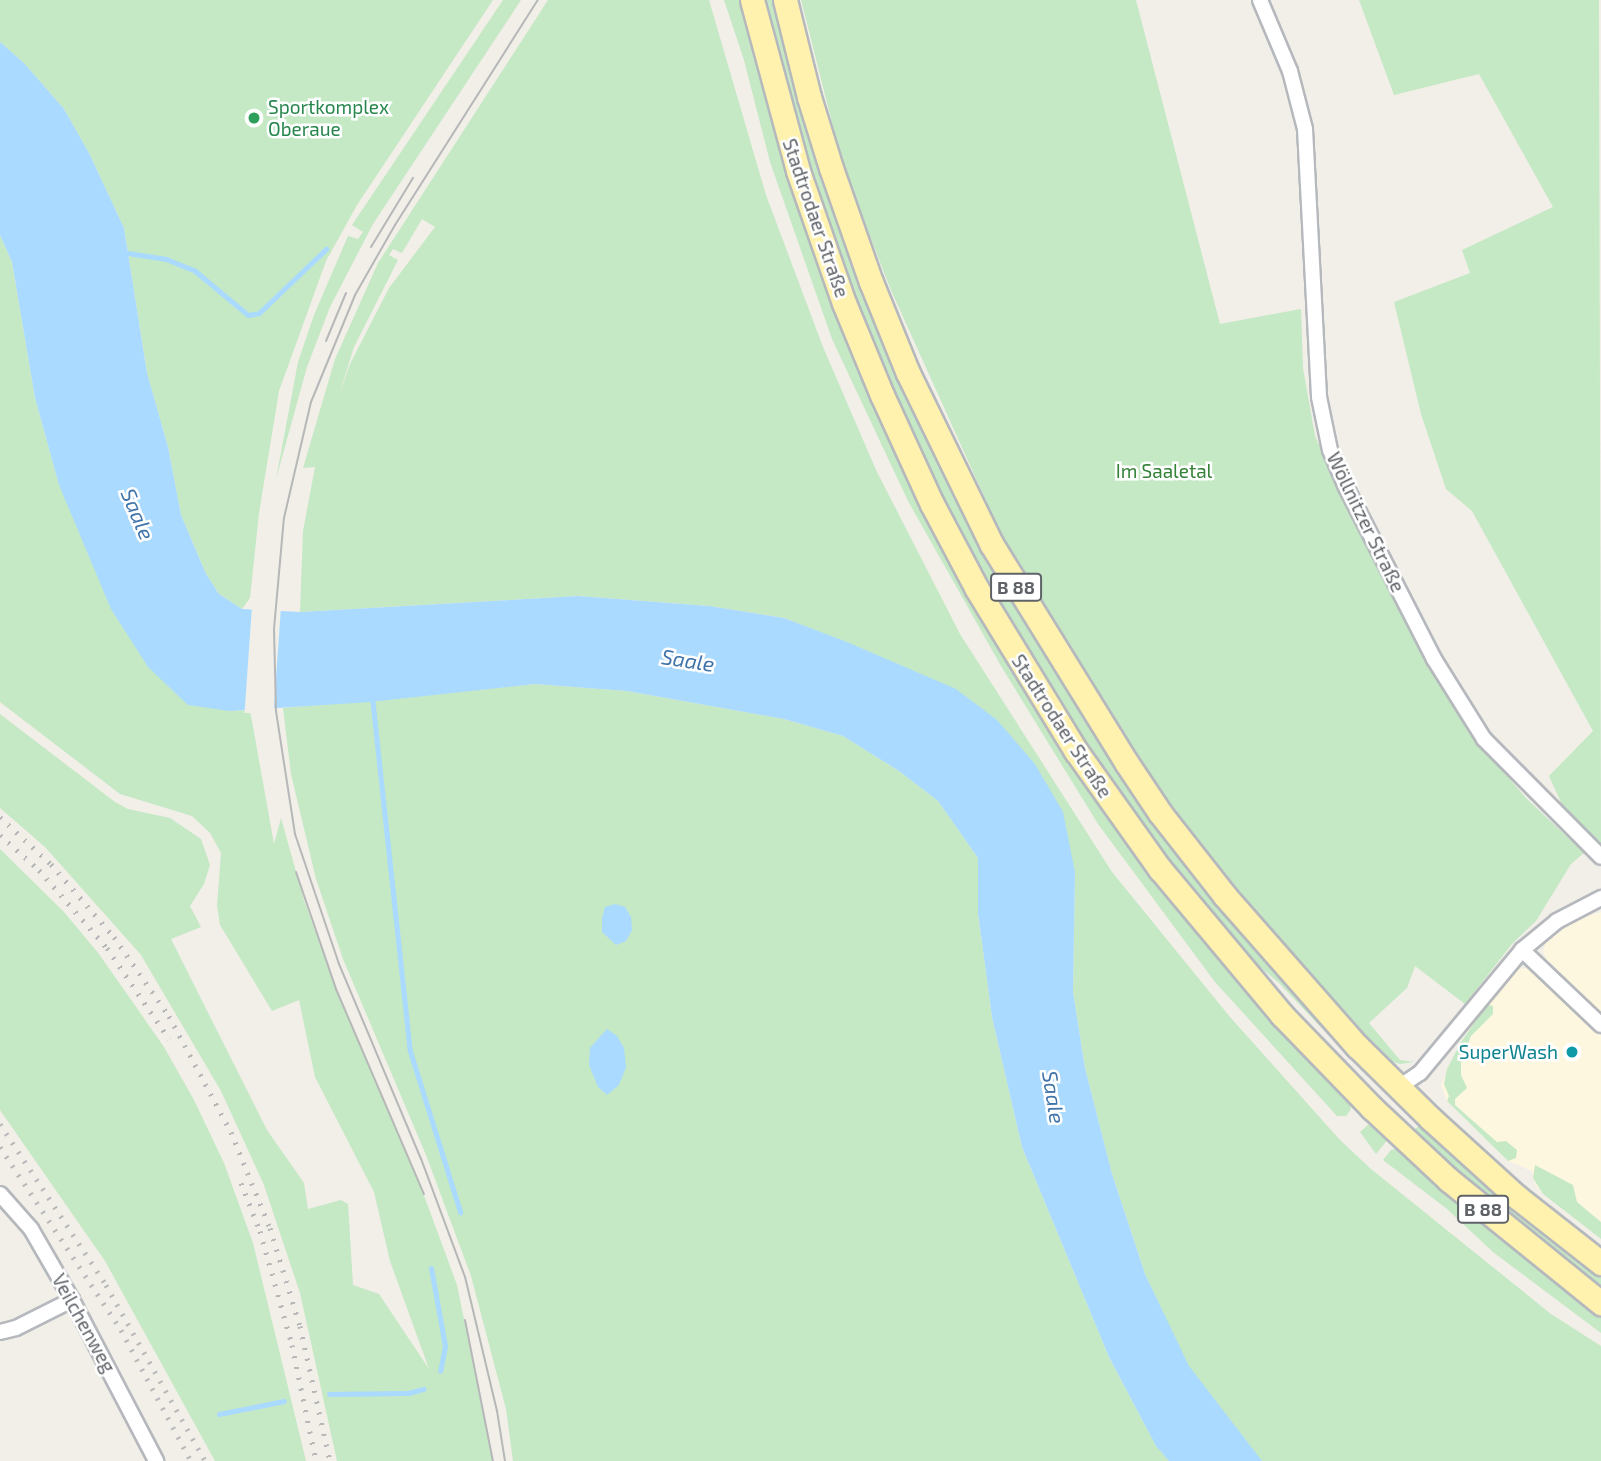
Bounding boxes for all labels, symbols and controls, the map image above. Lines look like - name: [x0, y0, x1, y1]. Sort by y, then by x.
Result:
- place label: Sportkomplex Oberaue: [268, 96, 389, 140]
- marker: Sportkomplex Oberaue: [246, 110, 262, 126]
- street label: Stadtrodaer Straße: [778, 135, 854, 301]
- street label: Wöllnitzer Straße: [1322, 448, 1410, 596]
- park label: Im Saaletal: [1116, 460, 1212, 482]
- water label: Saale: [116, 485, 160, 543]
- road number: B 88: [990, 572, 1042, 602]
- water label: Saale: [660, 643, 716, 677]
- street label: Stadtrodaer Straße: [1007, 650, 1117, 802]
- place label: SuperWash: [1459, 1041, 1558, 1063]
- marker: SuperWash: [1564, 1044, 1580, 1060]
- water label: Saale: [1037, 1069, 1071, 1125]
- road number: B 88: [1457, 1194, 1509, 1224]
- street label: Veilchenweg: [48, 1270, 120, 1376]

